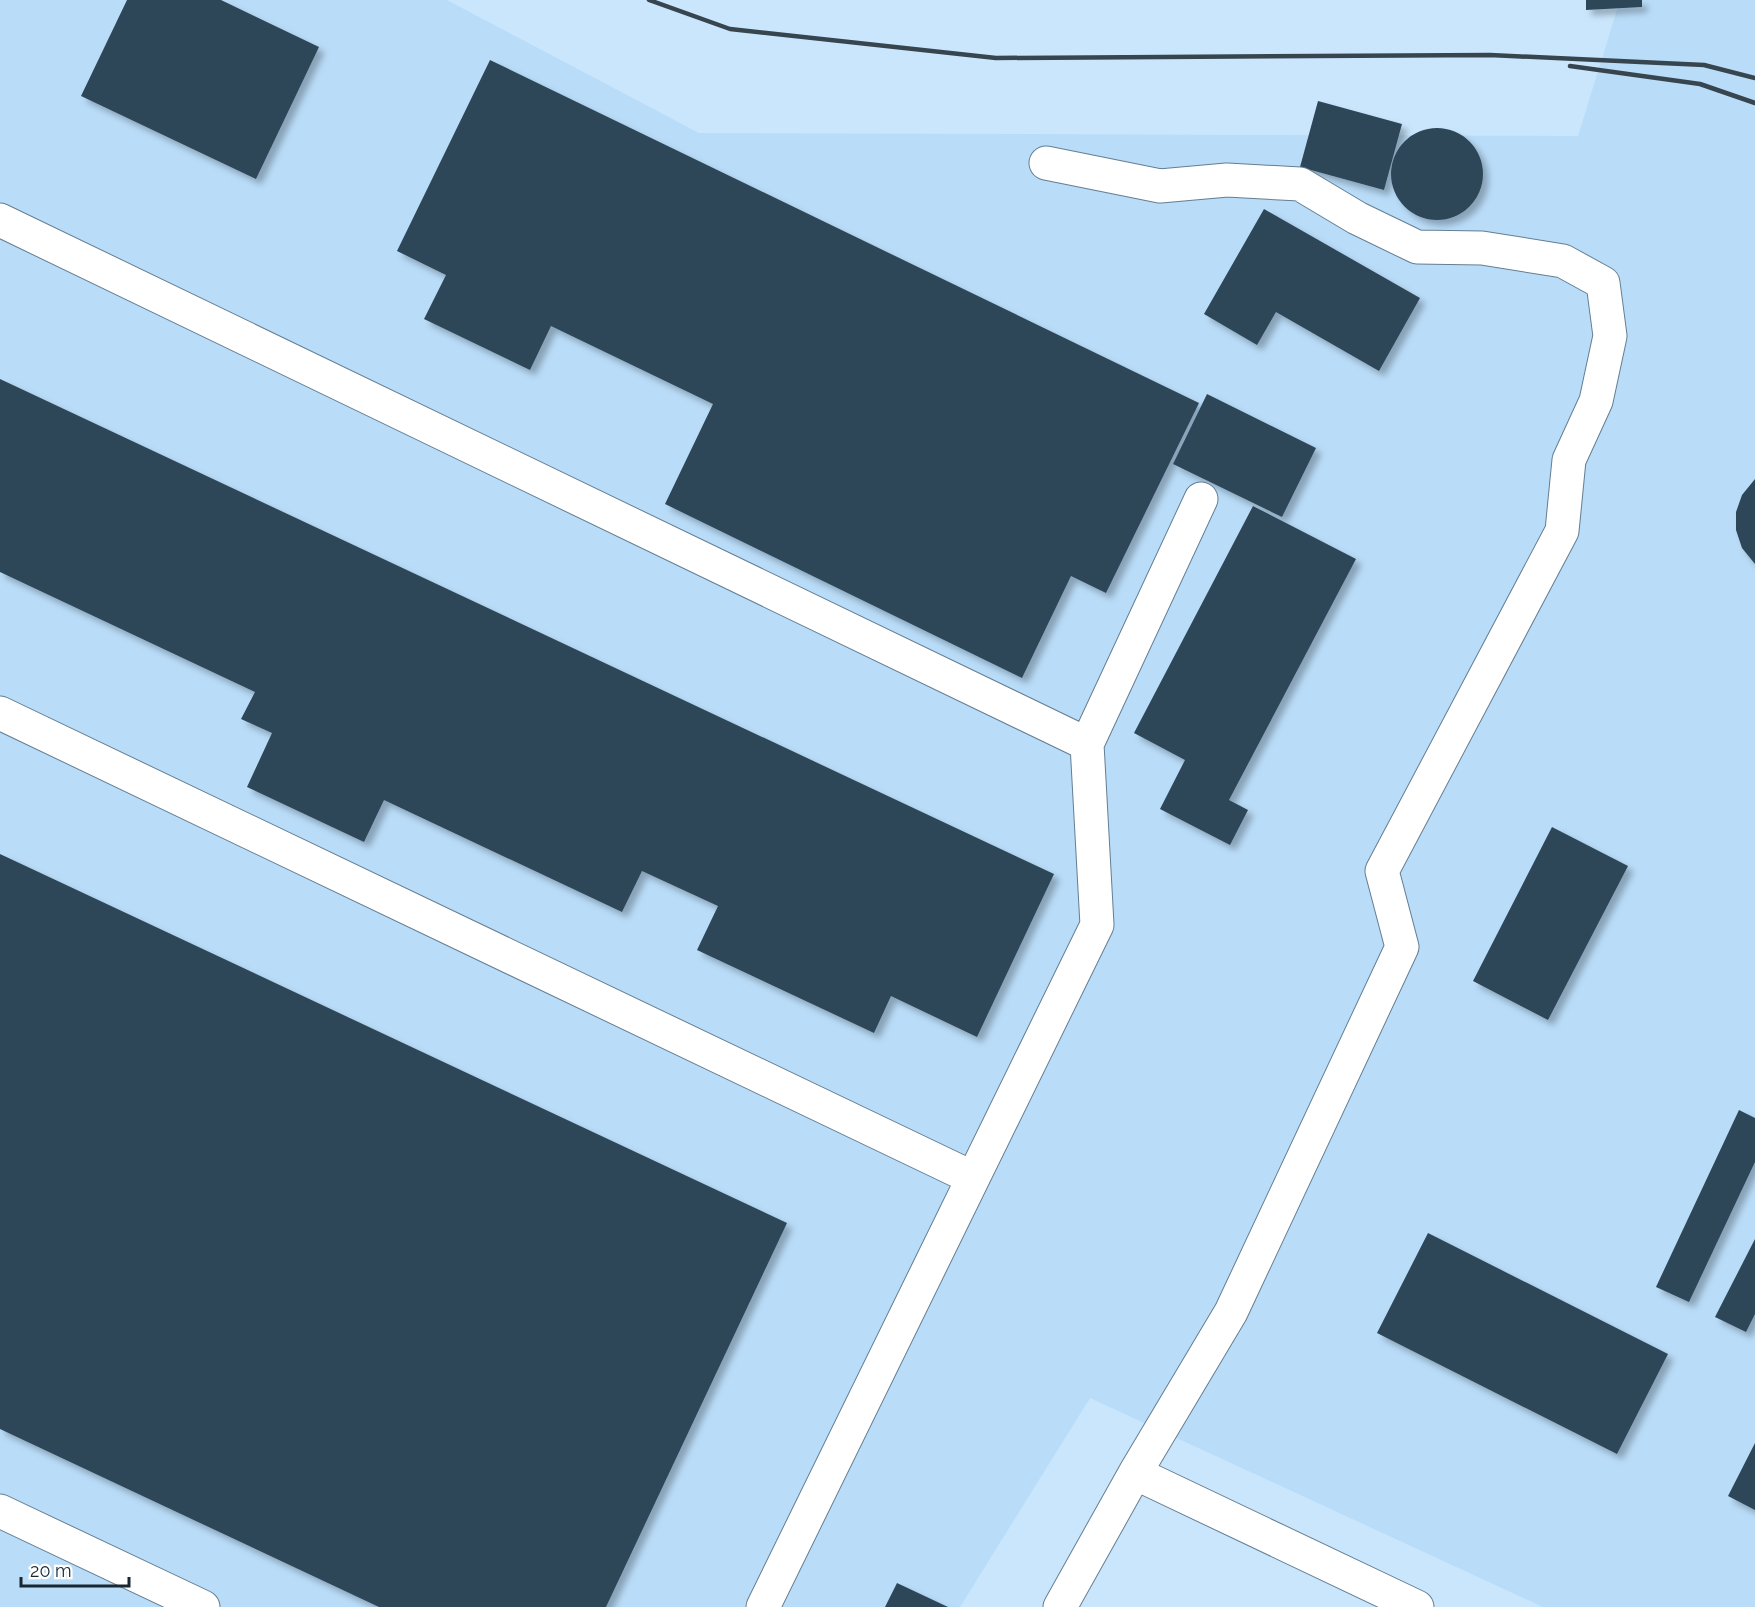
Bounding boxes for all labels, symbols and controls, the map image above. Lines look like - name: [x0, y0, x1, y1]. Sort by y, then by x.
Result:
- scale bar: [21, 1550, 129, 1588]
- text: 20 m: [30, 1560, 72, 1581]

